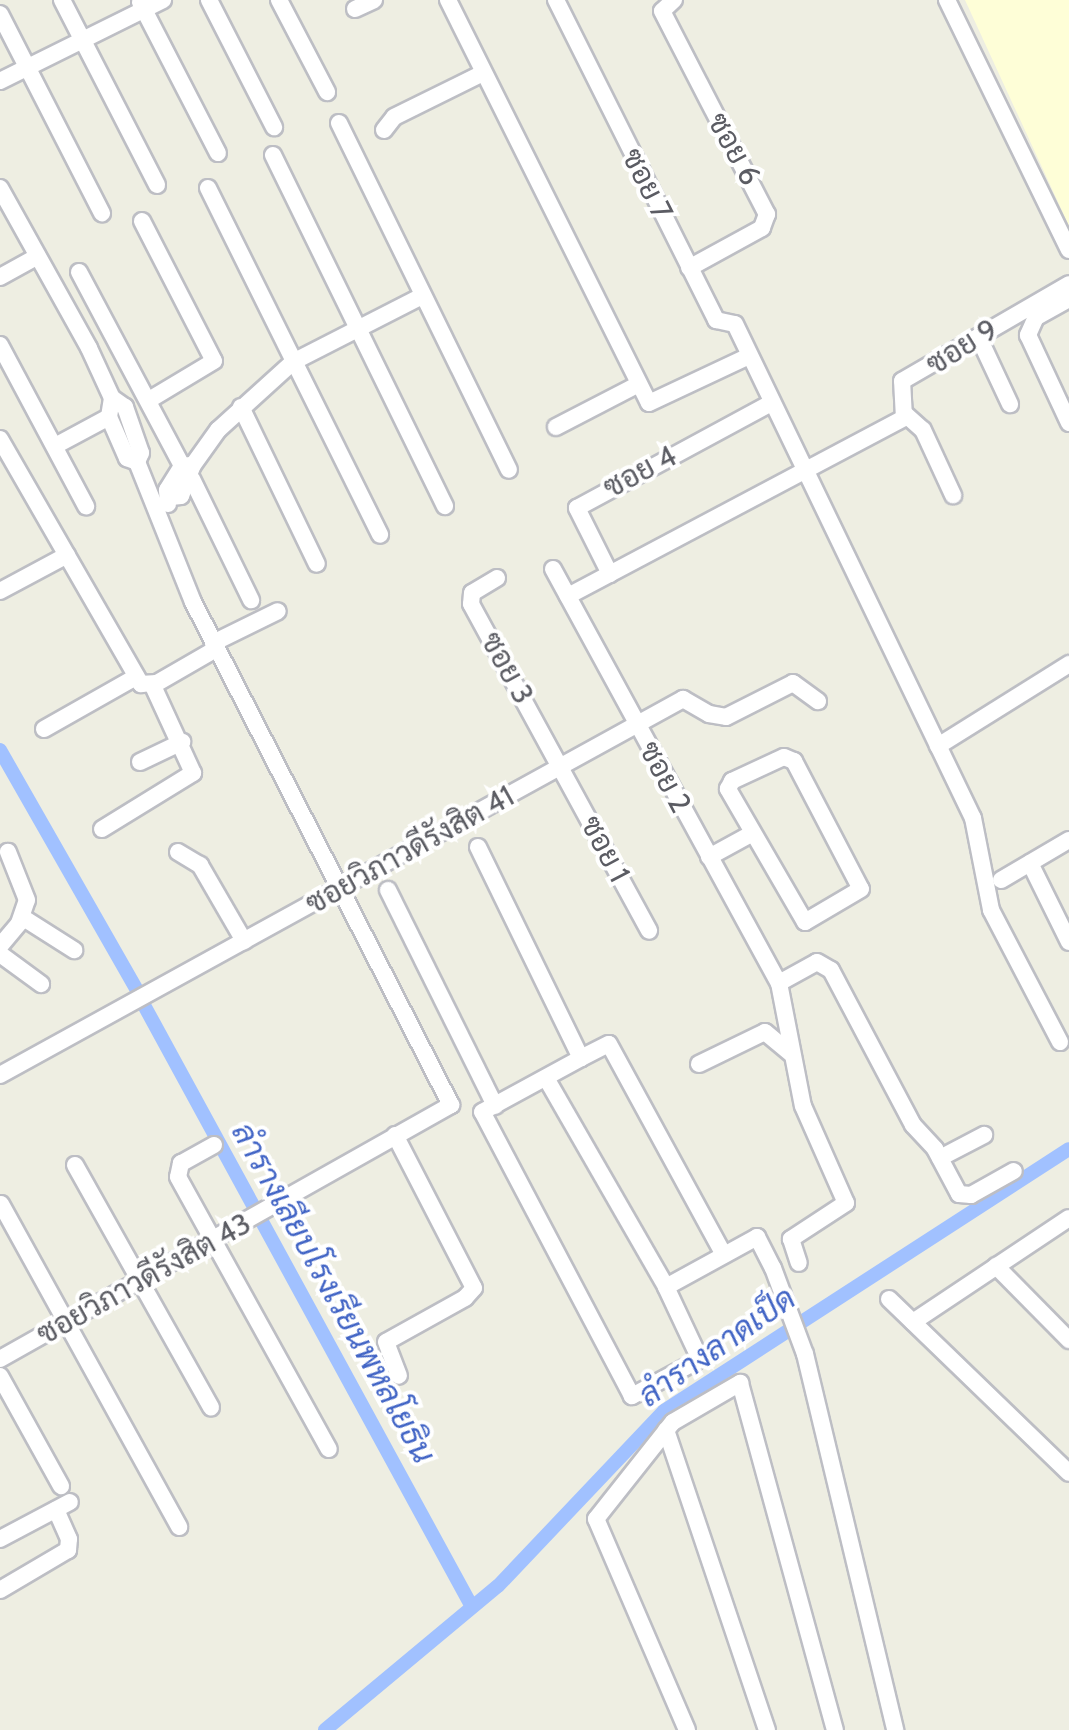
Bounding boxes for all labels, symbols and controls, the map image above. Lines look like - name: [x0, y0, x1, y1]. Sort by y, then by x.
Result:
- street label: ซอย 6: [700, 107, 768, 191]
- street label: ซอย 7: [614, 142, 680, 226]
- street label: ซอย 9: [920, 311, 1004, 383]
- street label: ซอย 4: [597, 438, 683, 506]
- street label: ซอย 3: [473, 626, 541, 710]
- street label: ซอย 2: [631, 735, 699, 819]
- street label: ซอยวิภาวดีรังสิต 41: [300, 778, 520, 922]
- street label: ซอย 1: [573, 810, 637, 888]
- water label: ลำรางเลียบโรงเรียนพหลโยธิน: [223, 1116, 443, 1470]
- street label: ซอยวิภาวดีรังสิต 43: [31, 1205, 257, 1353]
- water label: ลำรางลาดเป็ด: [631, 1279, 803, 1415]

